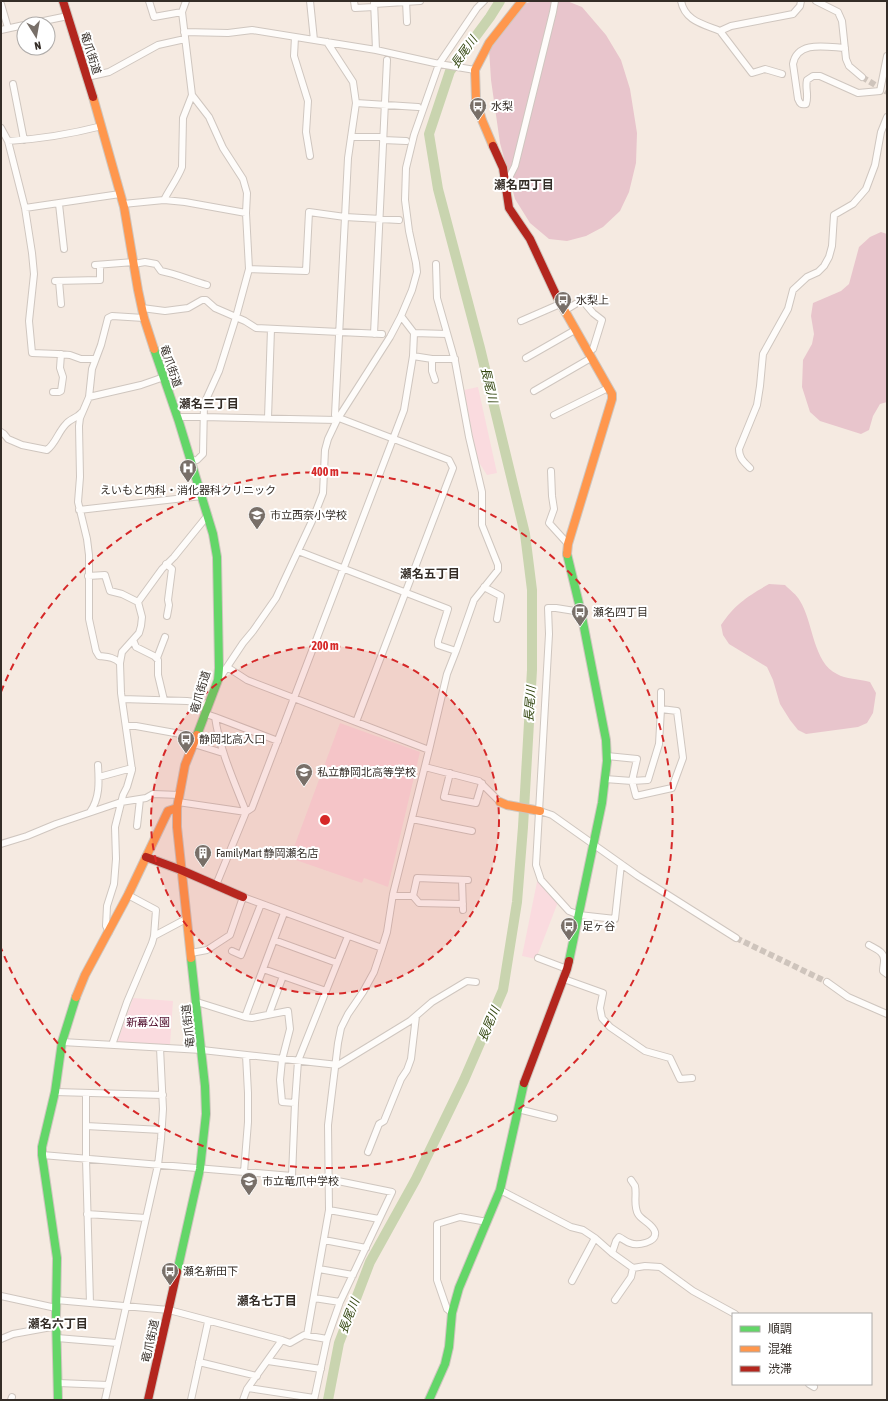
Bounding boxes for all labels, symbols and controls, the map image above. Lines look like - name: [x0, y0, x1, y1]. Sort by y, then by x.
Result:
- north arrow: [16, 16, 56, 56]
- street label: 竜爪街道: [79, 30, 103, 76]
- water label: 長尾川: [448, 32, 481, 71]
- text: N: [34, 39, 42, 52]
- bus stop icon: 水梨: [468, 96, 488, 121]
- place label: 水梨: [491, 100, 513, 112]
- district label: 瀬名四丁目: [494, 178, 554, 192]
- bus stop icon: 水梨上: [553, 290, 573, 315]
- place label: 水梨上: [576, 294, 609, 306]
- street label: 竜爪街道: [158, 343, 184, 389]
- water label: 長尾川: [478, 366, 500, 406]
- district label: 瀬名三丁目: [179, 397, 239, 411]
- hospital icon: えいもと内科・消化器科クリニック: [178, 458, 198, 483]
- text: 400 m: [310, 465, 339, 479]
- place label: えいもと内科・消化器科クリニック: [100, 484, 276, 496]
- school or university icon: 市立西奈小学校: [247, 505, 267, 530]
- place label: 市立西奈小学校: [270, 509, 347, 521]
- district label: 瀬名五丁目: [400, 567, 460, 581]
- bus stop icon: 瀬名四丁目: [570, 602, 590, 627]
- place label: 瀬名四丁目: [593, 606, 648, 618]
- text: 200 m: [311, 639, 339, 653]
- street label: 竜爪街道: [188, 669, 212, 715]
- water label: 長尾川: [522, 684, 538, 722]
- bus stop icon: 静岡北高入口: [176, 729, 196, 754]
- place label: 静岡北高入口: [199, 733, 265, 745]
- school or university icon: 私立静岡北高等学校: [294, 762, 314, 787]
- place label: 私立静岡北高等学校: [317, 766, 416, 778]
- centre of rings: [318, 813, 332, 827]
- building icon: FamilyMart 静岡瀬名店: [193, 843, 213, 868]
- place label: FamilyMart 静岡瀬名店: [216, 847, 318, 859]
- bus stop icon: 足ヶ谷: [559, 916, 579, 941]
- place label: 足ヶ谷: [582, 920, 615, 932]
- street label: 竜爪街道: [180, 1003, 196, 1049]
- water label: 長尾川: [476, 1003, 503, 1043]
- park label: 新幕公園: [126, 1016, 170, 1028]
- school or university icon: 市立竜爪中学校: [239, 1171, 259, 1196]
- place label: 市立竜爪中学校: [262, 1175, 339, 1187]
- bus stop icon: 瀬名新田下: [160, 1261, 180, 1286]
- place label: 瀬名新田下: [183, 1265, 238, 1277]
- district label: 瀬名七丁目: [237, 1294, 297, 1308]
- water label: 長尾川: [336, 1295, 363, 1335]
- legend: [732, 1313, 872, 1385]
- district label: 瀬名六丁目: [28, 1317, 88, 1331]
- street label: 竜爪街道: [139, 1318, 161, 1364]
- text: 順調: [768, 1322, 792, 1336]
- text: 混雑: [768, 1342, 792, 1356]
- text: 渋滞: [768, 1362, 792, 1376]

